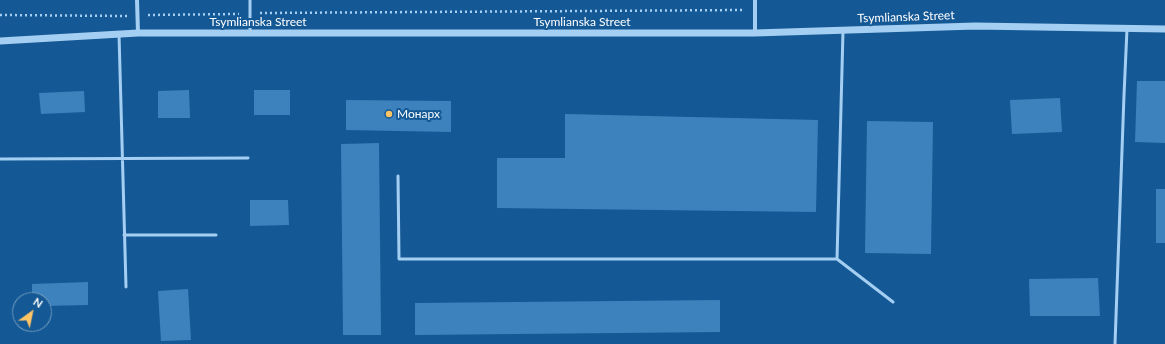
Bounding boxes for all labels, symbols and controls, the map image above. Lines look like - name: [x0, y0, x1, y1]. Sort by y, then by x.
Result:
- street label: Tsymlianska Street: [857, 8, 955, 26]
- street label: Tsymlianska Street: [209, 15, 307, 29]
- street label: Tsymlianska Street: [533, 15, 631, 29]
- place label: Монарх: [397, 107, 440, 121]
- marker: Монарх: [384, 109, 394, 119]
- north arrow: [12, 292, 52, 332]
- text: N: [31, 295, 45, 310]

